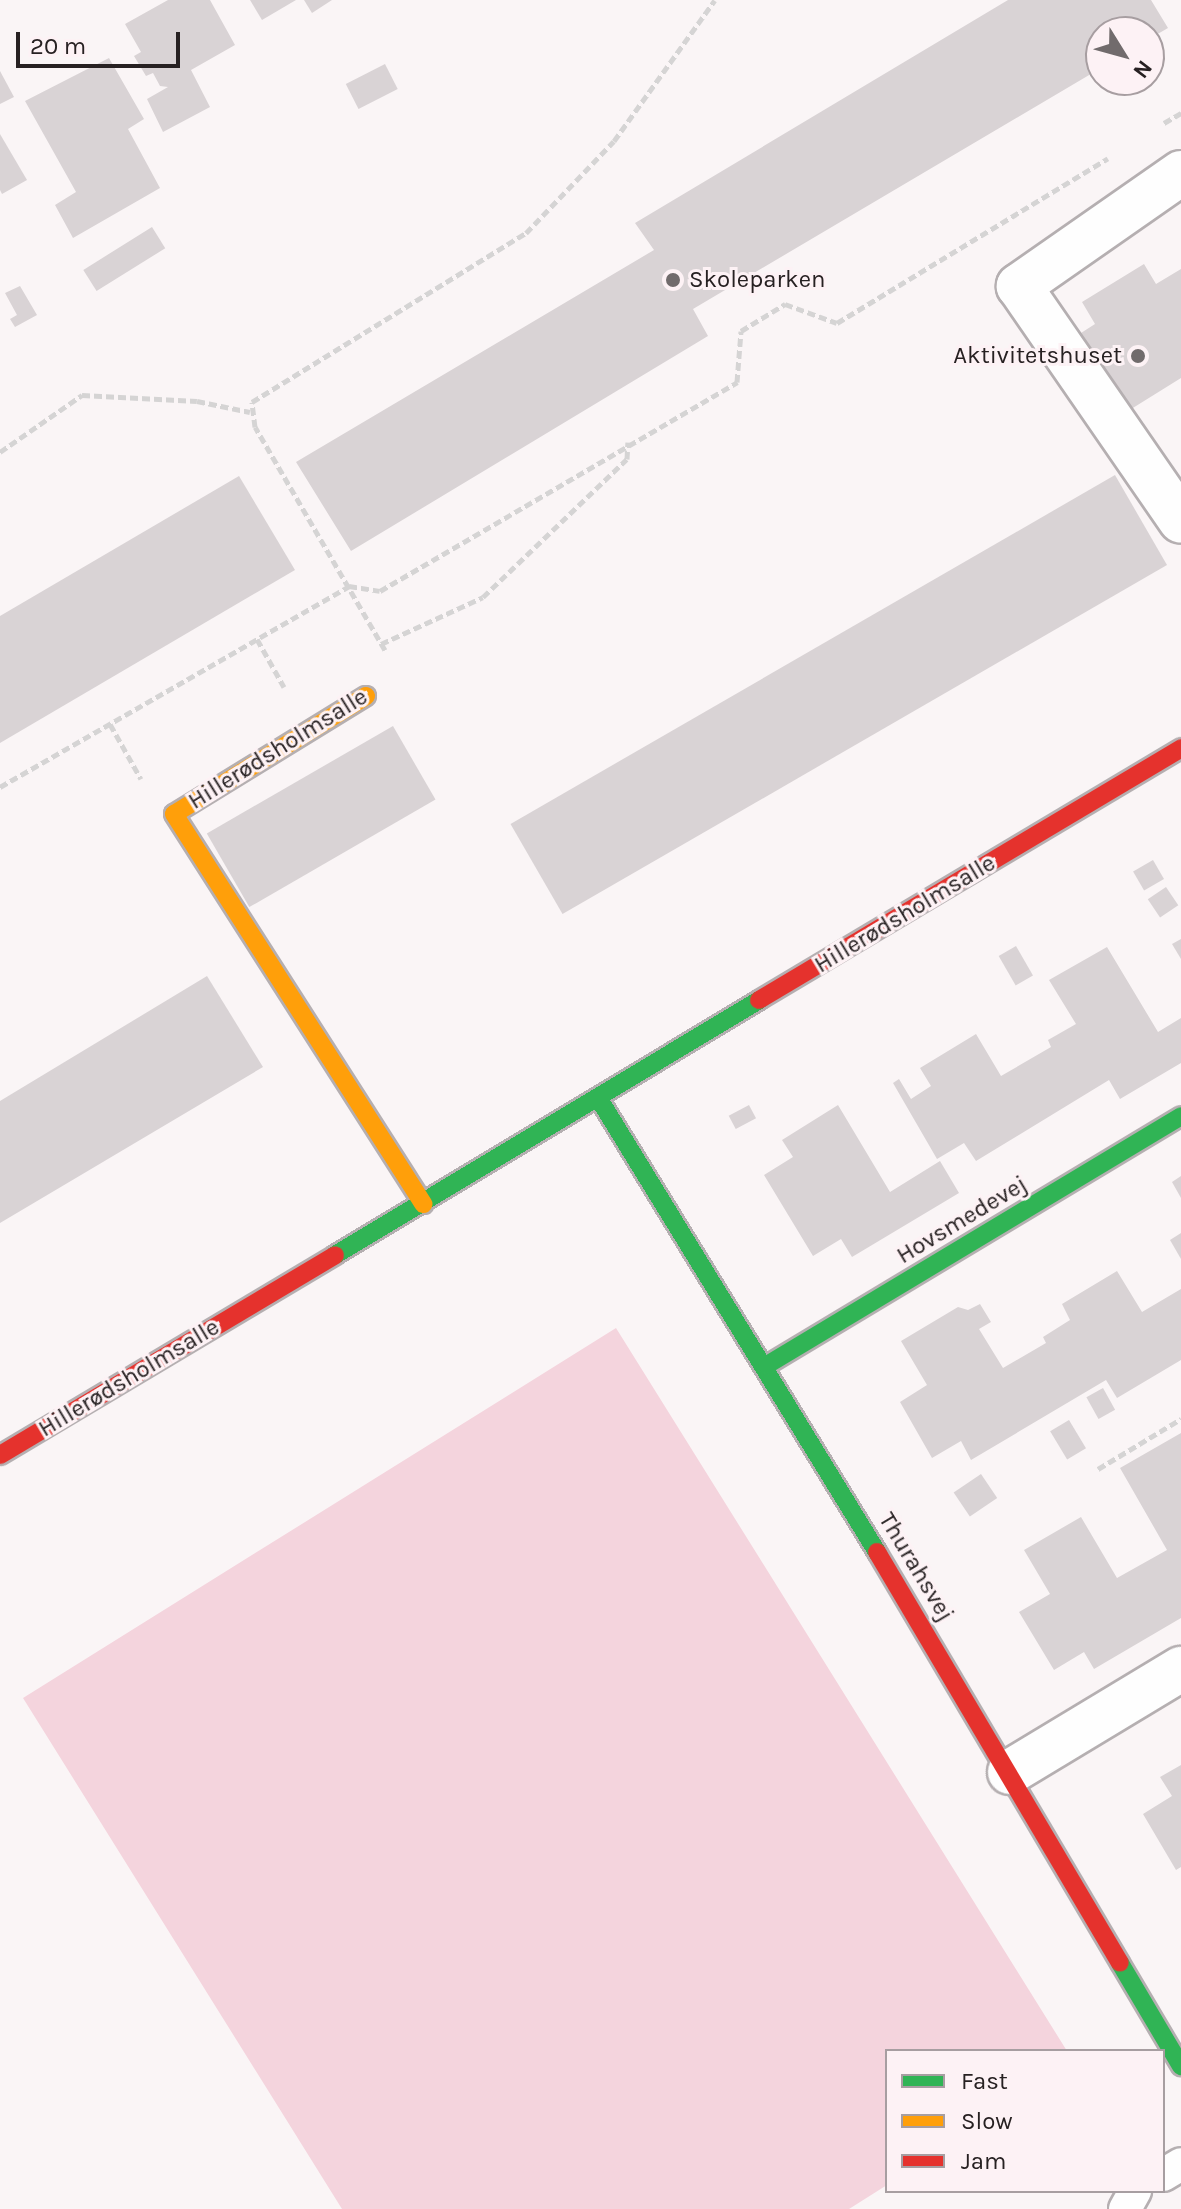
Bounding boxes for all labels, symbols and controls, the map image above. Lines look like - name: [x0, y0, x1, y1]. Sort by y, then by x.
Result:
- scale bar: [20, 16, 184, 66]
- north arrow: [1085, 16, 1165, 96]
- text: 20 m: [30, 32, 86, 60]
- text: N: [1127, 55, 1158, 83]
- place label: Skoleparken: [689, 266, 825, 294]
- marker: Skoleparken: [664, 271, 682, 289]
- place label: Aktivitetshuset: [953, 342, 1122, 370]
- marker: Aktivitetshuset: [1129, 347, 1147, 365]
- street label: Hillerødsholmsalle: [183, 682, 373, 816]
- street label: Hillerødsholmsalle: [809, 849, 1001, 979]
- street label: Hovsmedevej: [892, 1170, 1032, 1270]
- street label: Hillerødsholmsalle: [33, 1313, 225, 1443]
- street label: Thurahsvej: [872, 1507, 960, 1627]
- legend: [885, 2049, 1165, 2193]
- text: Fast: [961, 2067, 1008, 2095]
- text: Slow: [961, 2107, 1013, 2135]
- text: Jam: [961, 2147, 1006, 2175]

